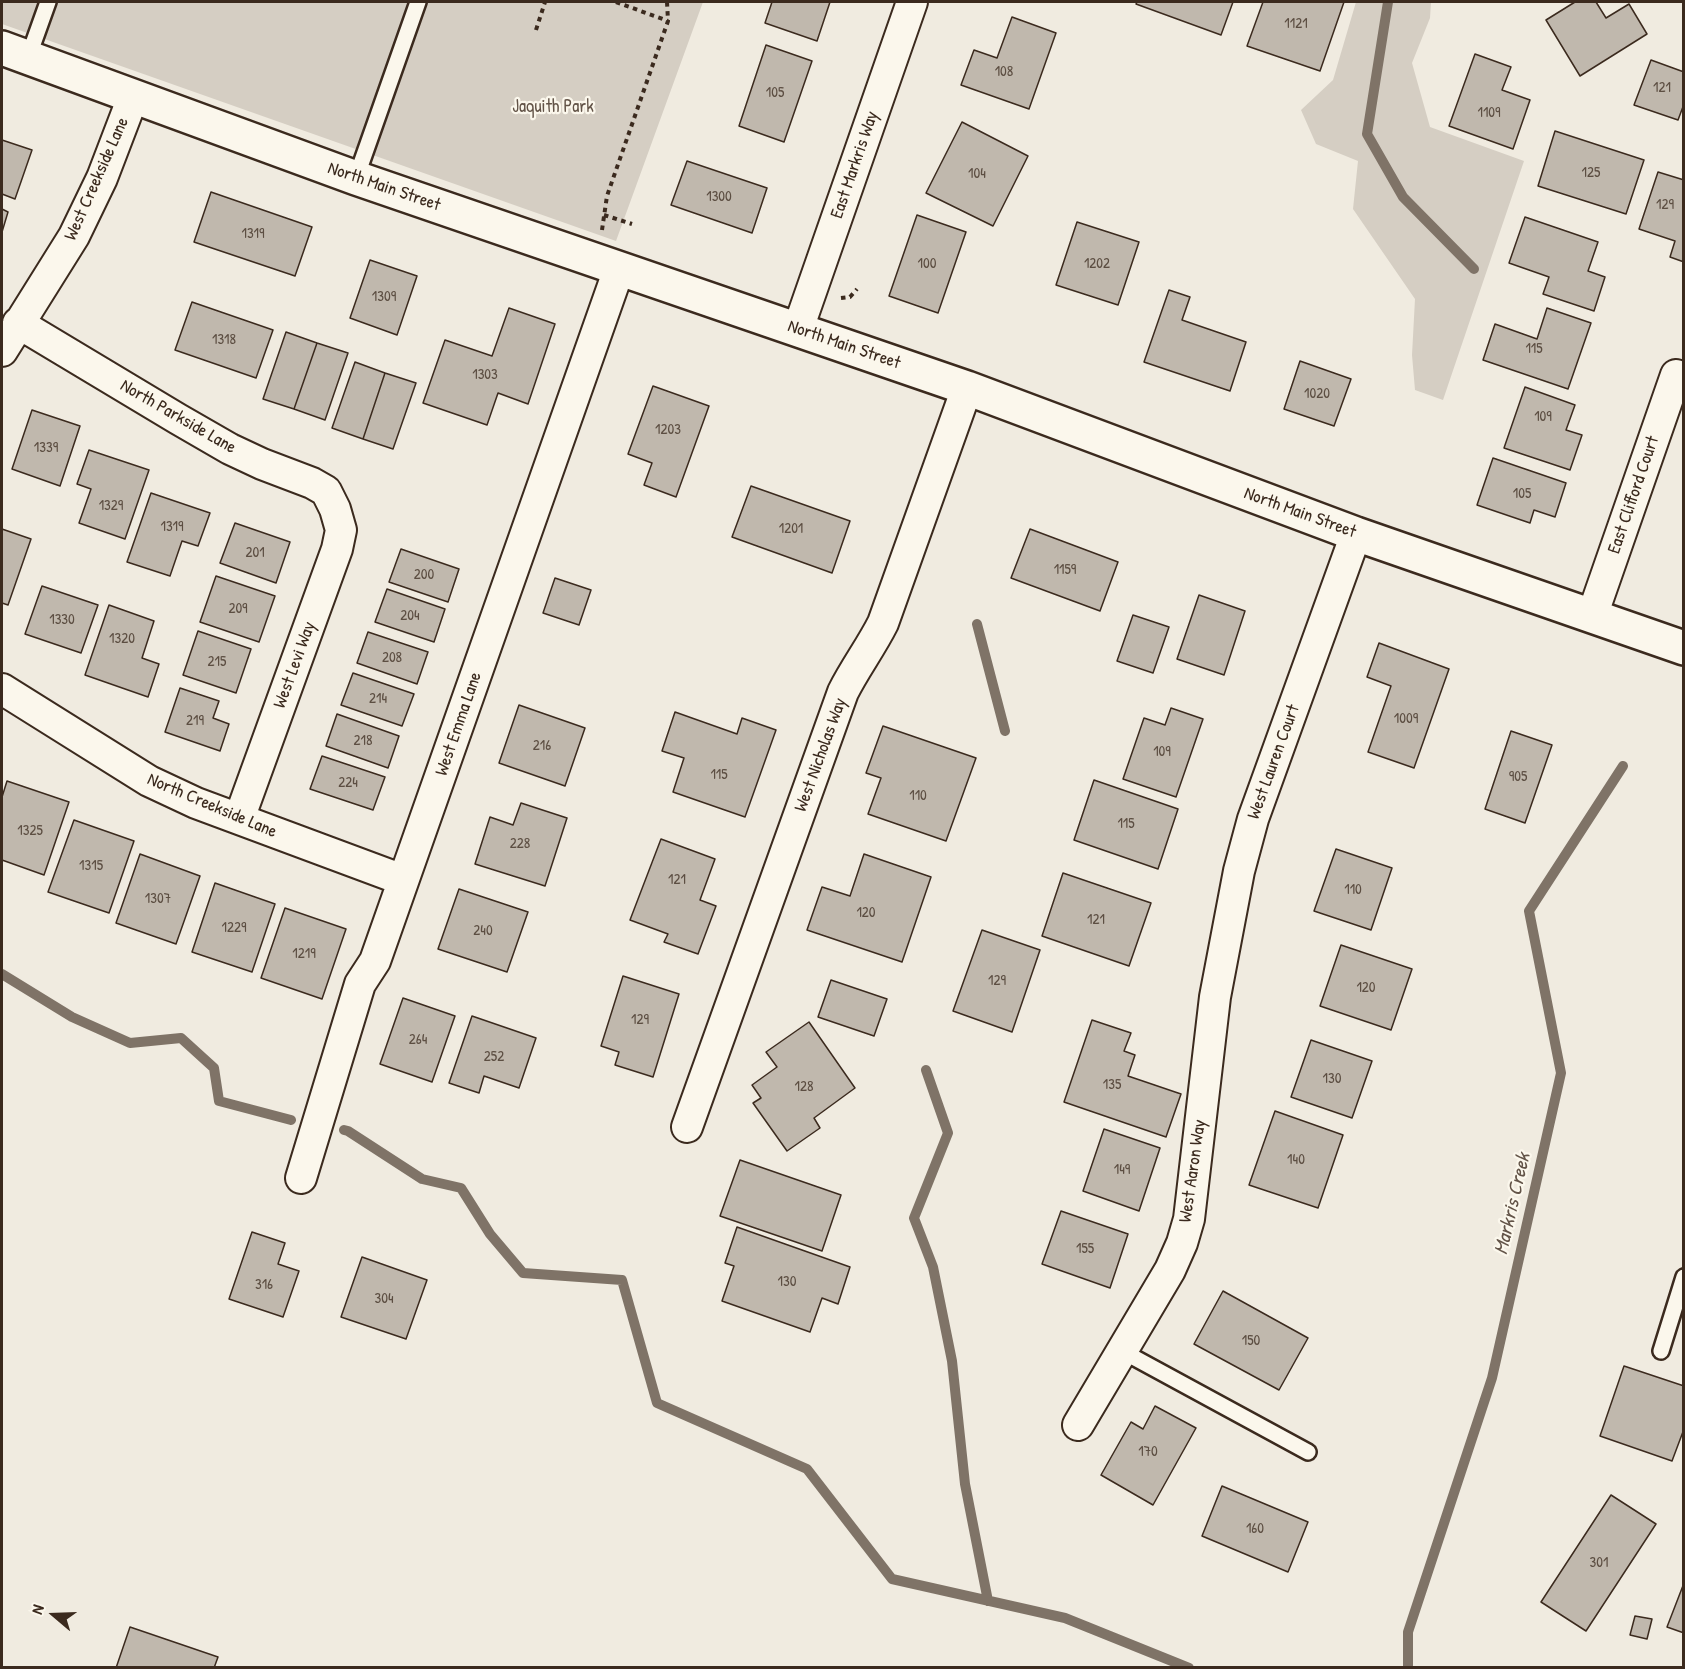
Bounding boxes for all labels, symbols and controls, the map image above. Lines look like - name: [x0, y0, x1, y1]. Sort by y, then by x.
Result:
- house number: 1121: [1284, 15, 1308, 33]
- house number: 108: [995, 63, 1013, 81]
- house number: 121: [1653, 79, 1671, 97]
- house number: 105: [766, 84, 784, 102]
- park label: Jaquith Park: [512, 96, 594, 118]
- house number: 1109: [1477, 104, 1501, 122]
- street label: East Markris Way: [827, 108, 883, 222]
- street label: West Creekside Lane: [60, 114, 134, 244]
- street label: North Main Street: [325, 158, 443, 216]
- house number: 125: [1582, 164, 1600, 182]
- house number: 104: [968, 165, 986, 183]
- house number: 1300: [706, 188, 732, 206]
- house number: 129: [1656, 196, 1674, 214]
- house number: 1319: [241, 225, 265, 243]
- house number: 100: [918, 255, 936, 273]
- house number: 1202: [1084, 255, 1110, 273]
- house number: 1309: [372, 288, 396, 306]
- street label: North Main Street: [785, 316, 903, 374]
- house number: 1318: [212, 331, 236, 349]
- house number: 115: [1525, 340, 1543, 358]
- house number: 1303: [472, 366, 498, 384]
- street label: North Parkside Lane: [116, 375, 240, 459]
- house number: 1020: [1304, 385, 1330, 403]
- house number: 109: [1534, 408, 1552, 426]
- house number: 1203: [655, 421, 681, 439]
- street label: East Clifford Court: [1604, 433, 1664, 557]
- house number: 1339: [34, 439, 58, 457]
- street label: North Main Street: [1241, 483, 1359, 543]
- house number: 105: [1513, 485, 1531, 503]
- house number: 1329: [99, 497, 123, 515]
- house number: 1319: [160, 518, 184, 536]
- house number: 1201: [779, 520, 803, 538]
- house number: 201: [245, 544, 265, 562]
- house number: 1159: [1054, 561, 1076, 579]
- house number: 200: [414, 566, 434, 584]
- house number: 209: [228, 600, 248, 618]
- house number: 204: [400, 607, 420, 625]
- house number: 1330: [49, 611, 75, 629]
- street label: West Levi Way: [269, 619, 321, 711]
- house number: 1320: [109, 630, 135, 648]
- house number: 208: [382, 649, 402, 667]
- house number: 215: [208, 653, 226, 671]
- street label: West Emma Lane: [431, 669, 487, 779]
- house number: 214: [369, 690, 387, 708]
- street label: West Nicholas Way: [790, 695, 852, 815]
- street label: West Lauren Court: [1243, 702, 1305, 822]
- house number: 1009: [1394, 710, 1418, 728]
- house number: 219: [186, 712, 204, 730]
- house number: 218: [354, 732, 372, 750]
- house number: 216: [533, 737, 551, 755]
- house number: 109: [1153, 743, 1171, 761]
- house number: 115: [710, 766, 728, 784]
- house number: 905: [1509, 768, 1527, 786]
- street label: North Creekside Lane: [144, 769, 280, 843]
- house number: 224: [338, 774, 358, 792]
- house number: 110: [909, 787, 927, 805]
- house number: 115: [1117, 815, 1135, 833]
- house number: 1325: [17, 822, 43, 840]
- house number: 228: [510, 835, 530, 853]
- house number: 1315: [79, 857, 103, 875]
- house number: 121: [668, 871, 686, 889]
- house number: 110: [1344, 881, 1362, 899]
- house number: 1307: [145, 890, 171, 908]
- house number: 120: [856, 904, 876, 922]
- house number: 121: [1087, 911, 1105, 929]
- house number: 1229: [222, 919, 246, 937]
- house number: 240: [473, 922, 493, 940]
- house number: 1219: [292, 945, 316, 963]
- house number: 129: [988, 972, 1006, 990]
- house number: 120: [1356, 979, 1376, 997]
- house number: 129: [631, 1011, 649, 1029]
- house number: 264: [409, 1031, 427, 1049]
- house number: 252: [484, 1048, 504, 1066]
- house number: 130: [1323, 1070, 1341, 1088]
- house number: 135: [1103, 1076, 1121, 1094]
- house number: 128: [795, 1078, 813, 1096]
- street label: West Aaron Way: [1175, 1118, 1211, 1224]
- house number: 140: [1287, 1151, 1305, 1169]
- water label: Markris Creek: [1490, 1151, 1536, 1257]
- house number: 149: [1114, 1161, 1130, 1179]
- house number: 155: [1076, 1240, 1094, 1258]
- house number: 130: [778, 1273, 796, 1291]
- house number: 316: [255, 1276, 273, 1294]
- house number: 304: [374, 1290, 394, 1308]
- house number: 150: [1242, 1332, 1260, 1350]
- house number: 170: [1138, 1443, 1158, 1461]
- house number: 160: [1246, 1520, 1264, 1538]
- house number: 301: [1590, 1554, 1608, 1572]
- north arrow: [24, 1585, 84, 1645]
- text: N: [25, 1602, 49, 1617]

